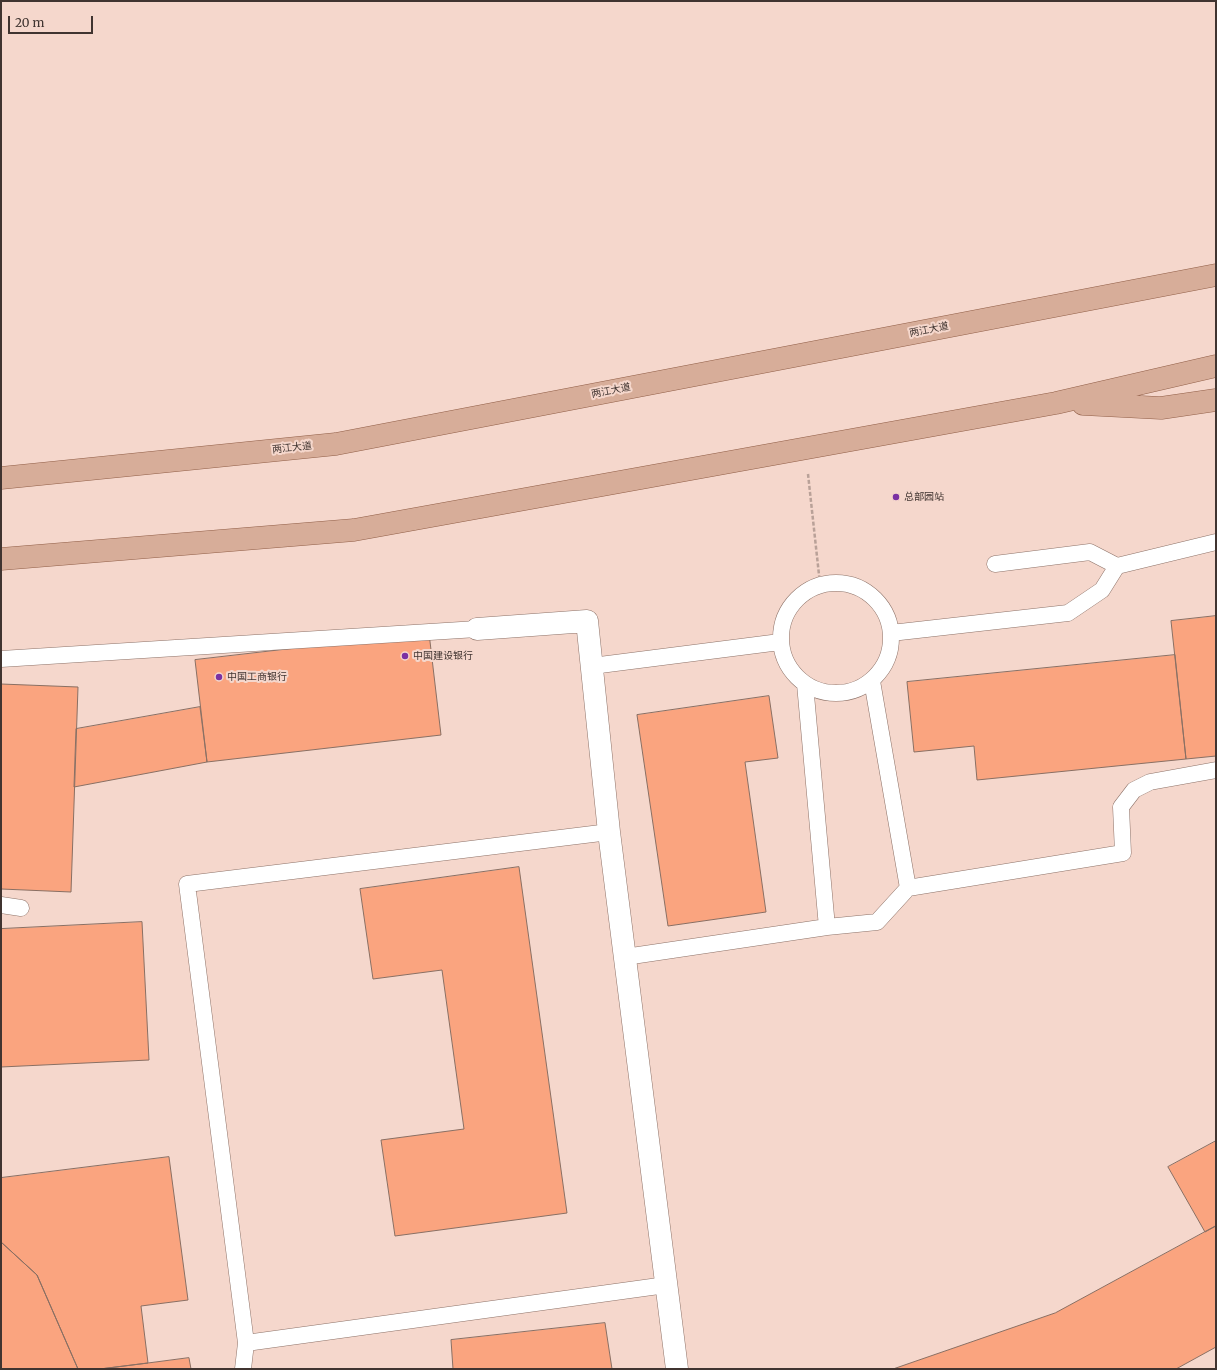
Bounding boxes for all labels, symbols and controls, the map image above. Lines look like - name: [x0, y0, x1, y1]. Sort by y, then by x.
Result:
- scale bar: [10, 8, 95, 34]
- text: 20 m: [15, 15, 44, 30]
- street label: 两江大道: [908, 320, 950, 340]
- street label: 两江大道: [590, 381, 632, 401]
- street label: 两江大道: [271, 440, 313, 456]
- place label: 总部园站: [904, 491, 944, 503]
- marker: 总部园站: [891, 492, 901, 502]
- place label: 中国建设银行: [413, 650, 473, 662]
- marker: 中国建设银行: [400, 651, 410, 661]
- place label: 中国工商银行: [227, 671, 287, 683]
- marker: 中国工商银行: [214, 672, 224, 682]

